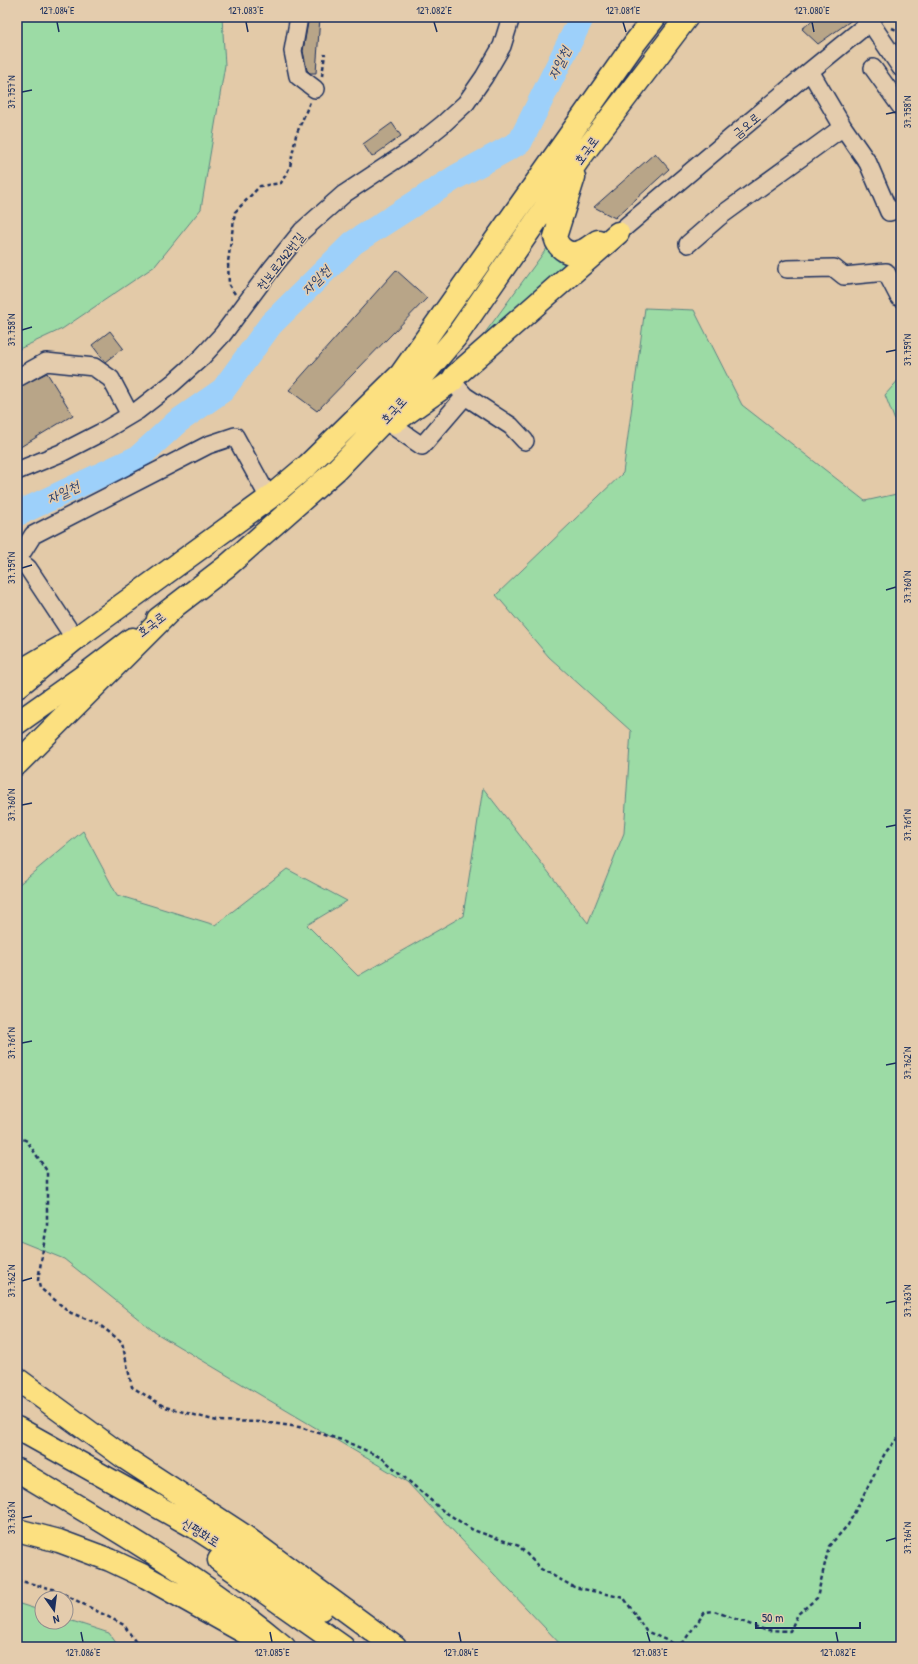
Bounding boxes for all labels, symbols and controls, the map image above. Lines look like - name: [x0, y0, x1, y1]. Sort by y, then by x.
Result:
- text: 127.084°E: [40, 4, 75, 17]
- text: 127.083°E: [228, 4, 264, 17]
- text: 127.082°E: [416, 4, 452, 17]
- text: 127.081°E: [606, 4, 641, 17]
- text: 127.080°E: [794, 4, 830, 17]
- water label: 자일천: [543, 42, 575, 82]
- text: 37.757°N: [5, 75, 18, 109]
- text: 37.758°N: [901, 96, 914, 128]
- street label: 금오로: [728, 108, 764, 142]
- street label: 호국로: [569, 132, 603, 168]
- street label: 천보로242번길: [252, 228, 308, 294]
- water label: 자일천: [297, 260, 336, 298]
- text: 37.758°N: [5, 314, 18, 346]
- text: 37.759°N: [901, 334, 914, 366]
- street label: 호국로: [376, 392, 410, 428]
- water label: 자일천: [43, 475, 84, 507]
- text: 37.759°N: [5, 552, 18, 584]
- text: 37.760°N: [901, 571, 914, 603]
- street label: 호국로: [133, 607, 169, 641]
- text: 37.760°N: [5, 789, 18, 821]
- text: 37.761°N: [901, 809, 914, 841]
- text: 37.761°N: [5, 1027, 18, 1059]
- text: 37.762°N: [901, 1047, 914, 1079]
- text: 37.762°N: [5, 1265, 18, 1297]
- text: 37.763°N: [901, 1285, 914, 1317]
- text: 37.763°N: [5, 1502, 18, 1534]
- street label: 신평화로: [178, 1513, 224, 1551]
- text: 37.764°N: [901, 1522, 914, 1554]
- north arrow: [34, 1590, 74, 1630]
- scale bar: [756, 1604, 860, 1630]
- text: 50 m: [762, 1609, 783, 1626]
- text: N: [52, 1612, 61, 1627]
- text: 127.086°E: [66, 1646, 101, 1659]
- text: 127.085°E: [254, 1646, 290, 1659]
- text: 127.084°E: [444, 1646, 479, 1659]
- text: 127.083°E: [632, 1646, 668, 1659]
- text: 127.082°E: [820, 1646, 856, 1659]

